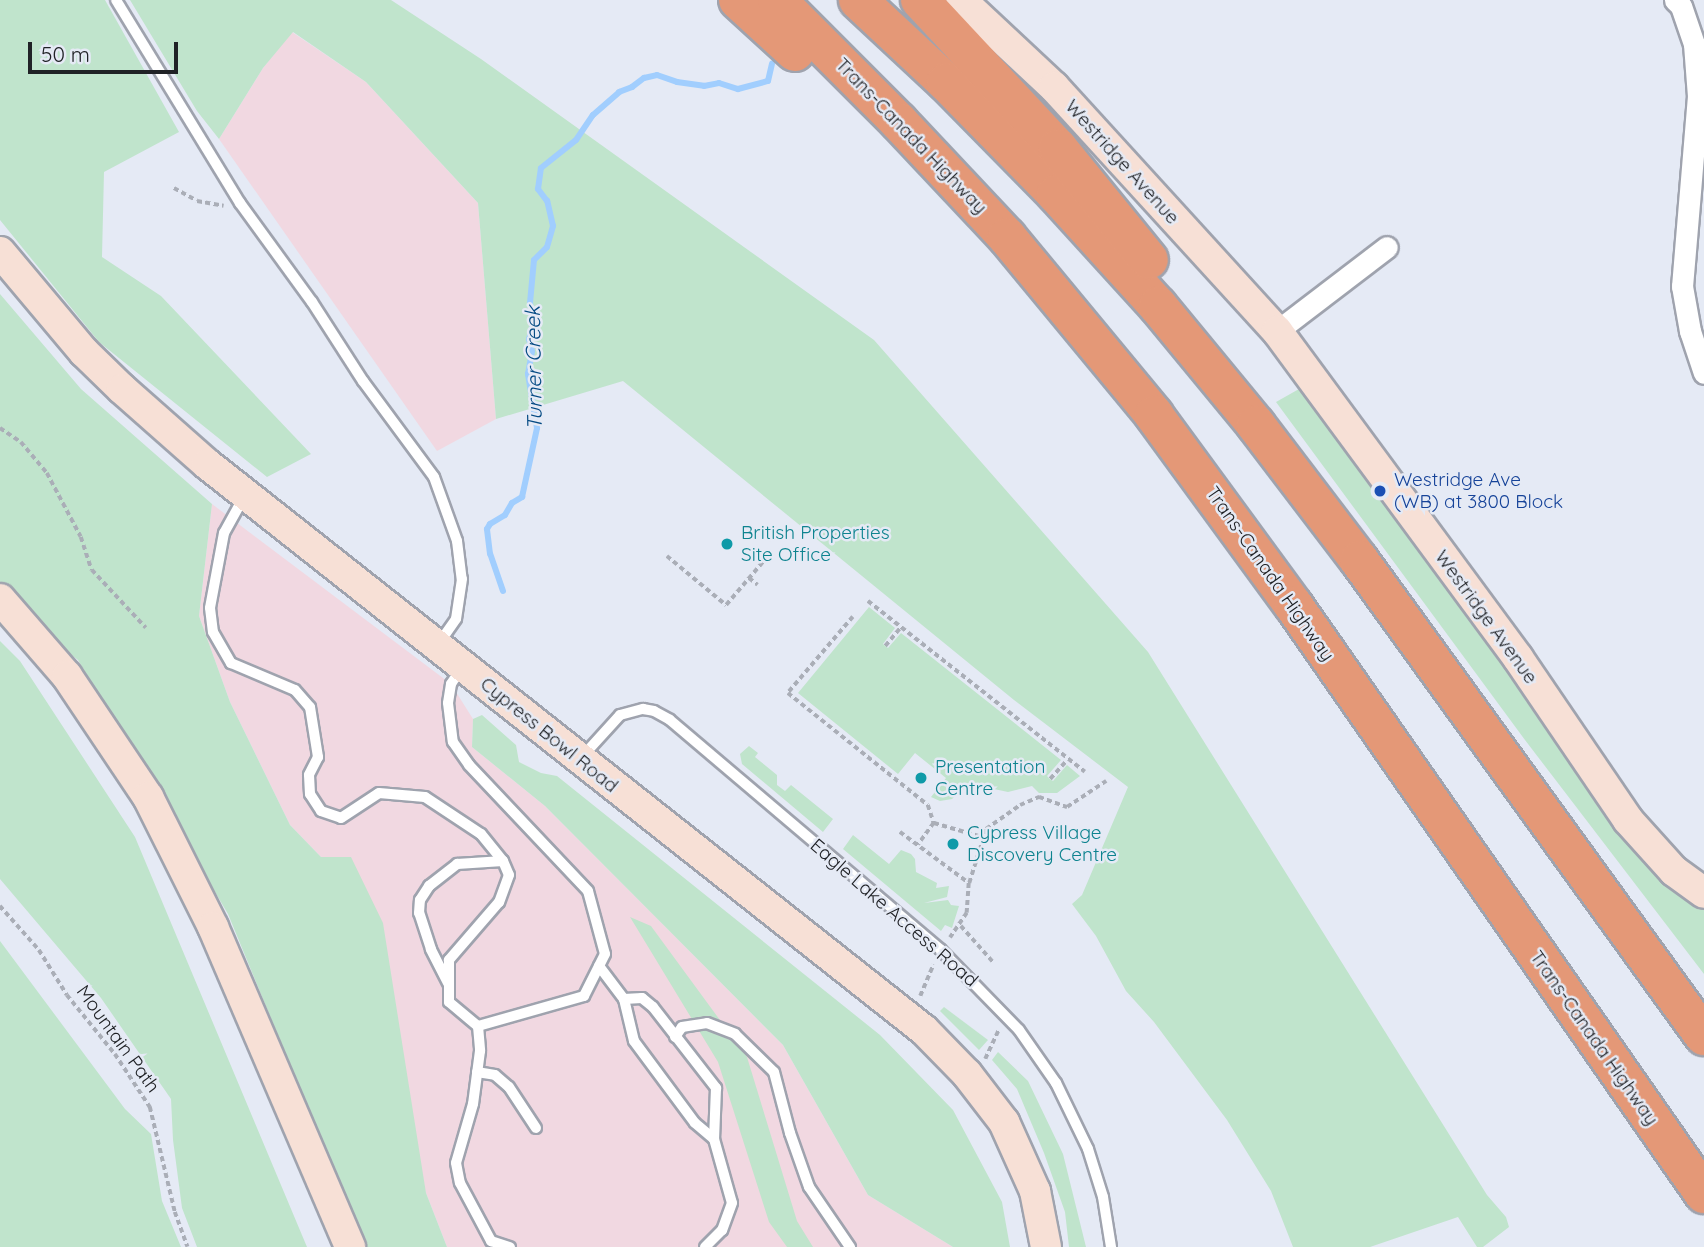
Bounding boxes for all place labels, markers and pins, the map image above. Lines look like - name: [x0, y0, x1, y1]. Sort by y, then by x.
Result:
- place label: Westridge Ave (WB) at 3800 Block: [1394, 469, 1563, 513]
- marker: Westridge Ave (WB) at 3800 Block: [1372, 483, 1388, 499]
- place label: British Properties Site Office: [741, 522, 890, 566]
- marker: British Properties Site Office: [719, 536, 735, 552]
- place label: Presentation Centre: [935, 756, 1046, 800]
- marker: Presentation Centre: [913, 770, 929, 786]
- place label: Cypress Village Discovery Centre: [967, 822, 1117, 866]
- marker: Cypress Village Discovery Centre: [945, 836, 961, 852]

